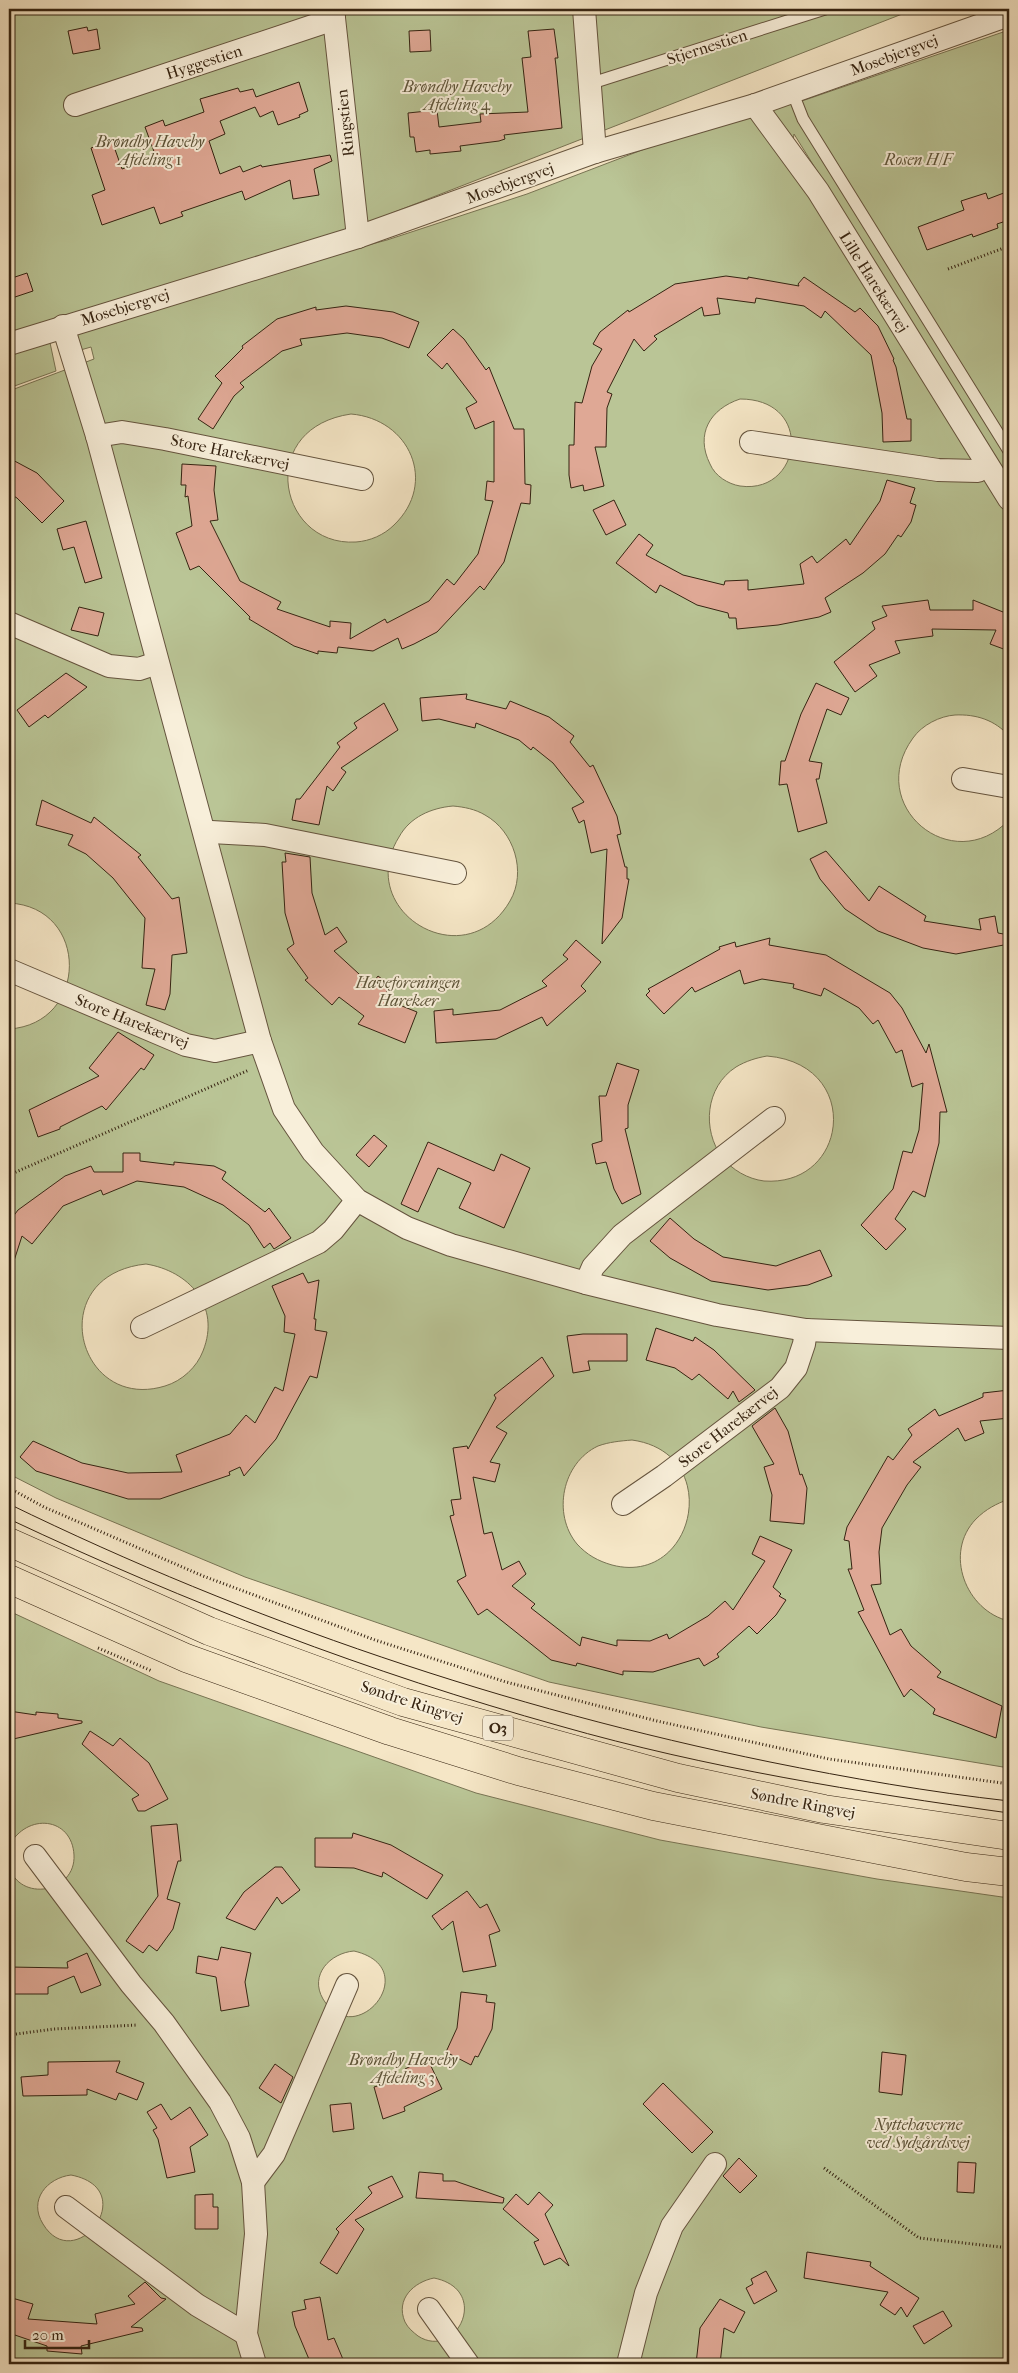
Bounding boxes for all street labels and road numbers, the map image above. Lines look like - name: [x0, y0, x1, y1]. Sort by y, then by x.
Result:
- street label: Stjernestien: [664, 25, 750, 69]
- street label: Mosebjergvej: [848, 30, 940, 80]
- street label: Hyggestien: [163, 41, 245, 83]
- street label: Ringstien: [332, 88, 358, 158]
- street label: Mosebjergvej: [464, 158, 556, 208]
- street label: Lille Harekærvej: [835, 228, 913, 336]
- street label: Mosebjergvej: [78, 284, 172, 330]
- street label: Store Harekærvej: [169, 430, 291, 474]
- street label: Store Harekærvej: [72, 990, 192, 1052]
- street label: Store Harekærvej: [675, 1382, 781, 1472]
- street label: Søndre Ringvej: [359, 1677, 465, 1727]
- road number: O3: [483, 1716, 513, 1740]
- street label: Søndre Ringvej: [749, 1784, 857, 1822]

